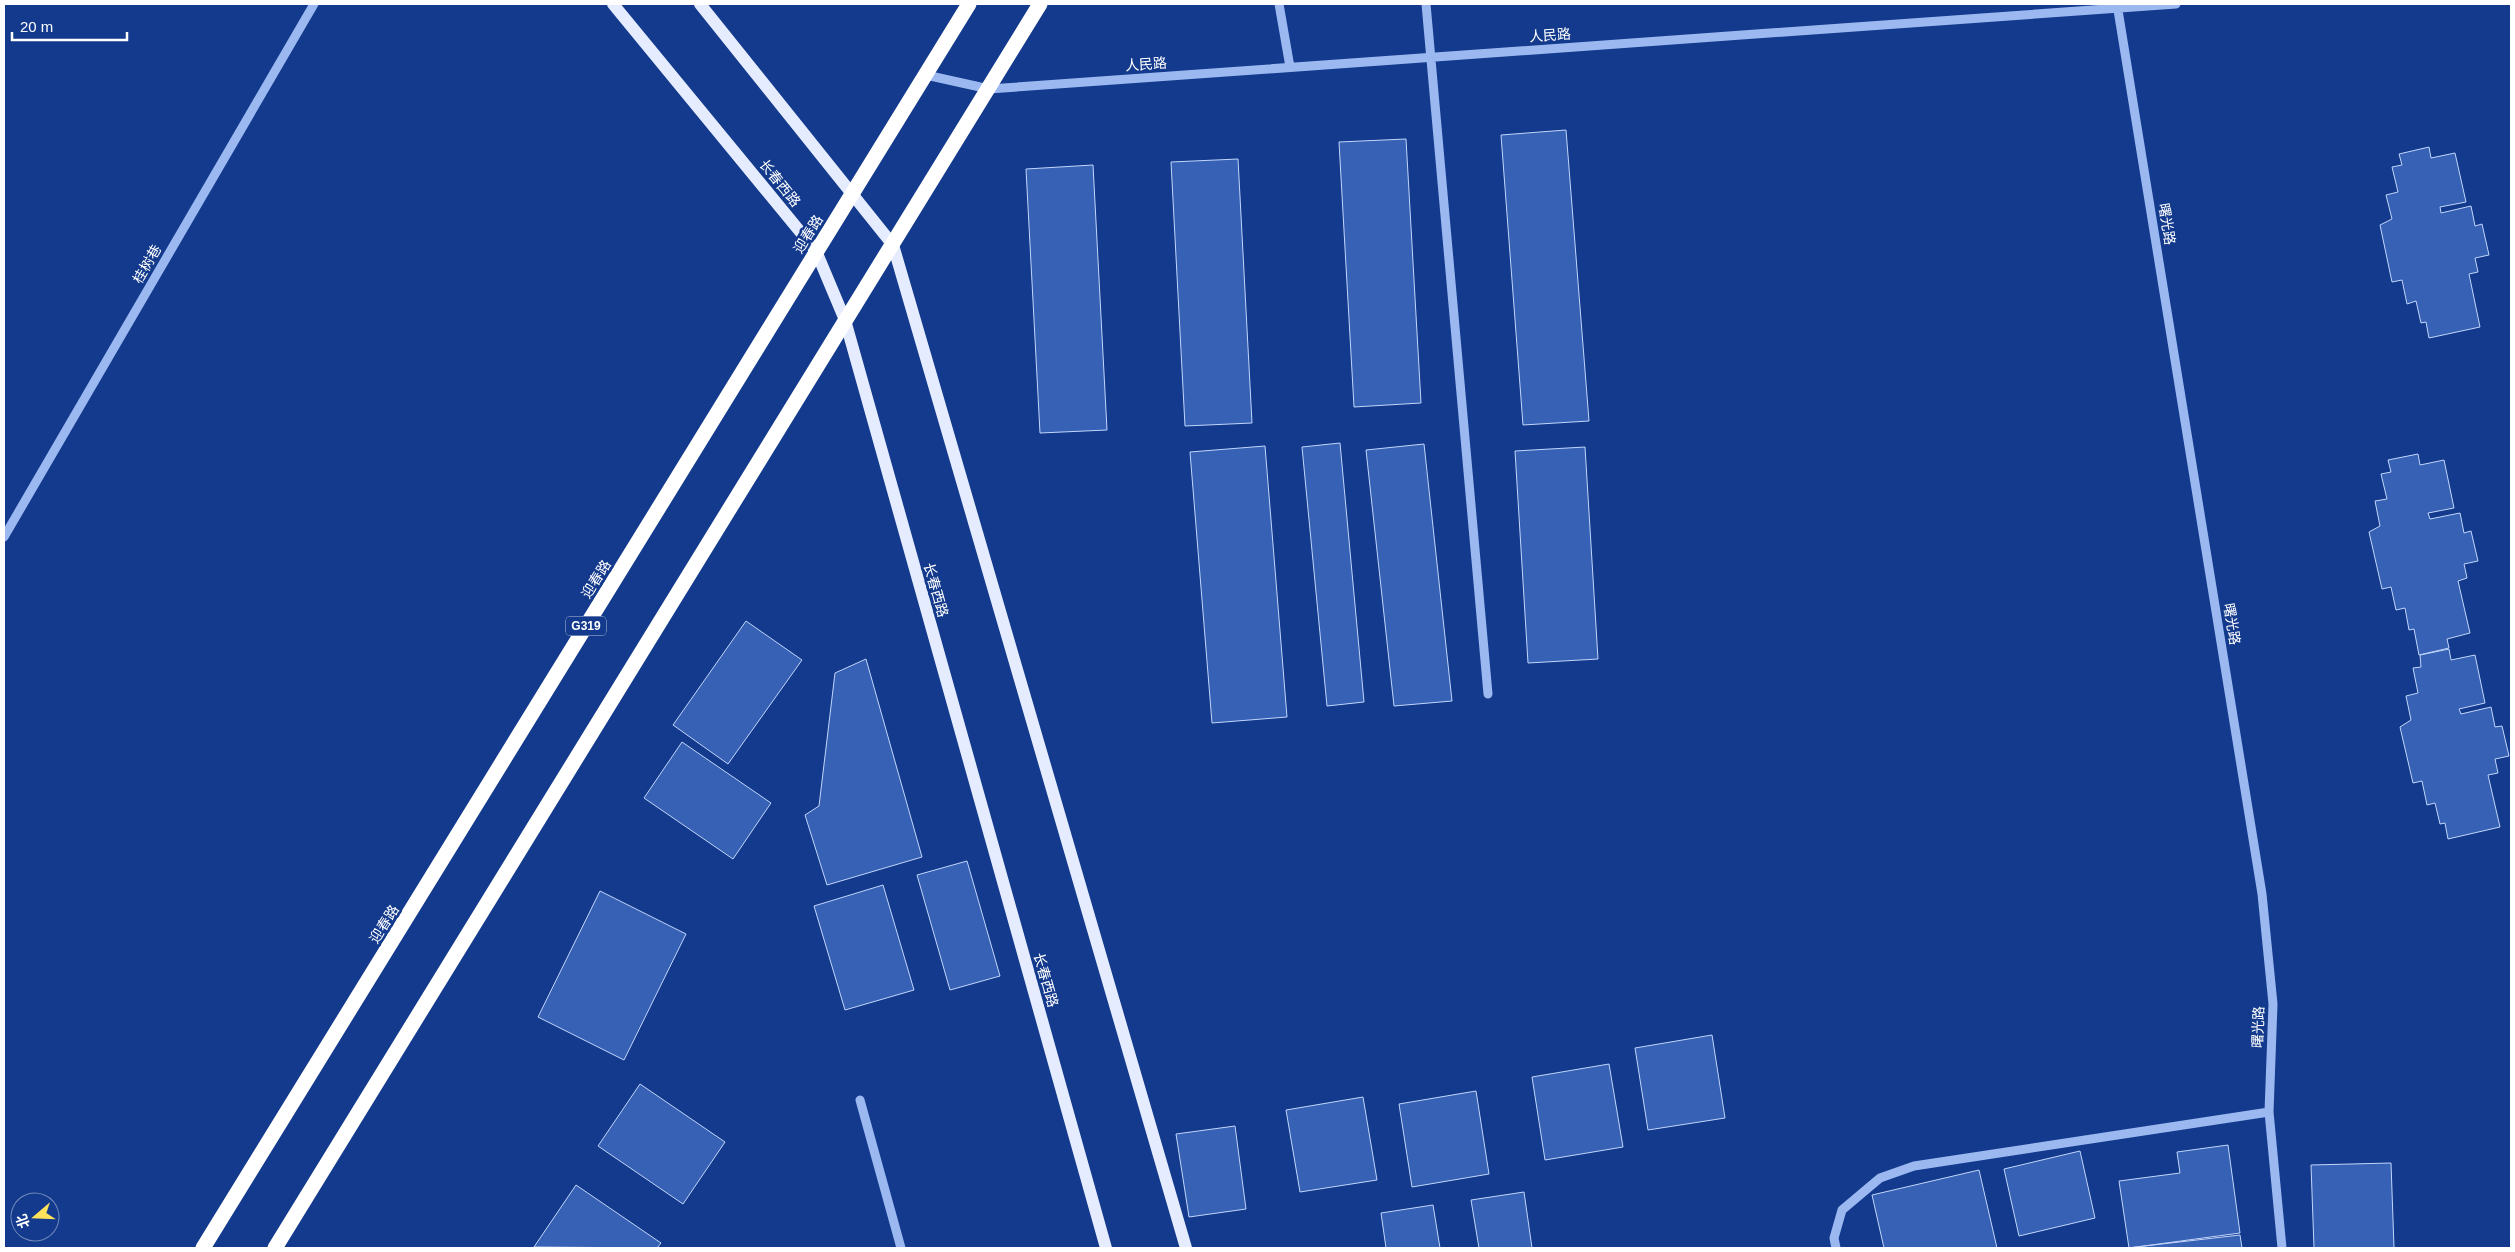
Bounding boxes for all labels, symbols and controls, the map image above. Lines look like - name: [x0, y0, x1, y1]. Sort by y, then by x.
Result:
- scale bar: [12, 10, 128, 42]
- text: 20 m: [20, 18, 53, 35]
- street label: 人民路: [1528, 26, 1572, 44]
- street label: 人民路: [1124, 55, 1168, 73]
- street label: 长春西路: [756, 156, 804, 210]
- street label: 曙光路: [2156, 202, 2178, 246]
- street label: 迎春路: [790, 212, 826, 256]
- street label: 桂树巷: [130, 242, 164, 286]
- street label: 迎春路: [578, 557, 614, 601]
- street label: 长春西路: [921, 561, 951, 619]
- street label: 曙光路: [2221, 602, 2243, 646]
- road number: G319: [566, 616, 606, 636]
- street label: 迎春路: [366, 902, 402, 946]
- street label: 长春西路: [1031, 951, 1061, 1009]
- street label: 曙光路: [2249, 1006, 2267, 1048]
- north arrow: [10, 1192, 60, 1242]
- text: 北: [13, 1212, 33, 1230]

